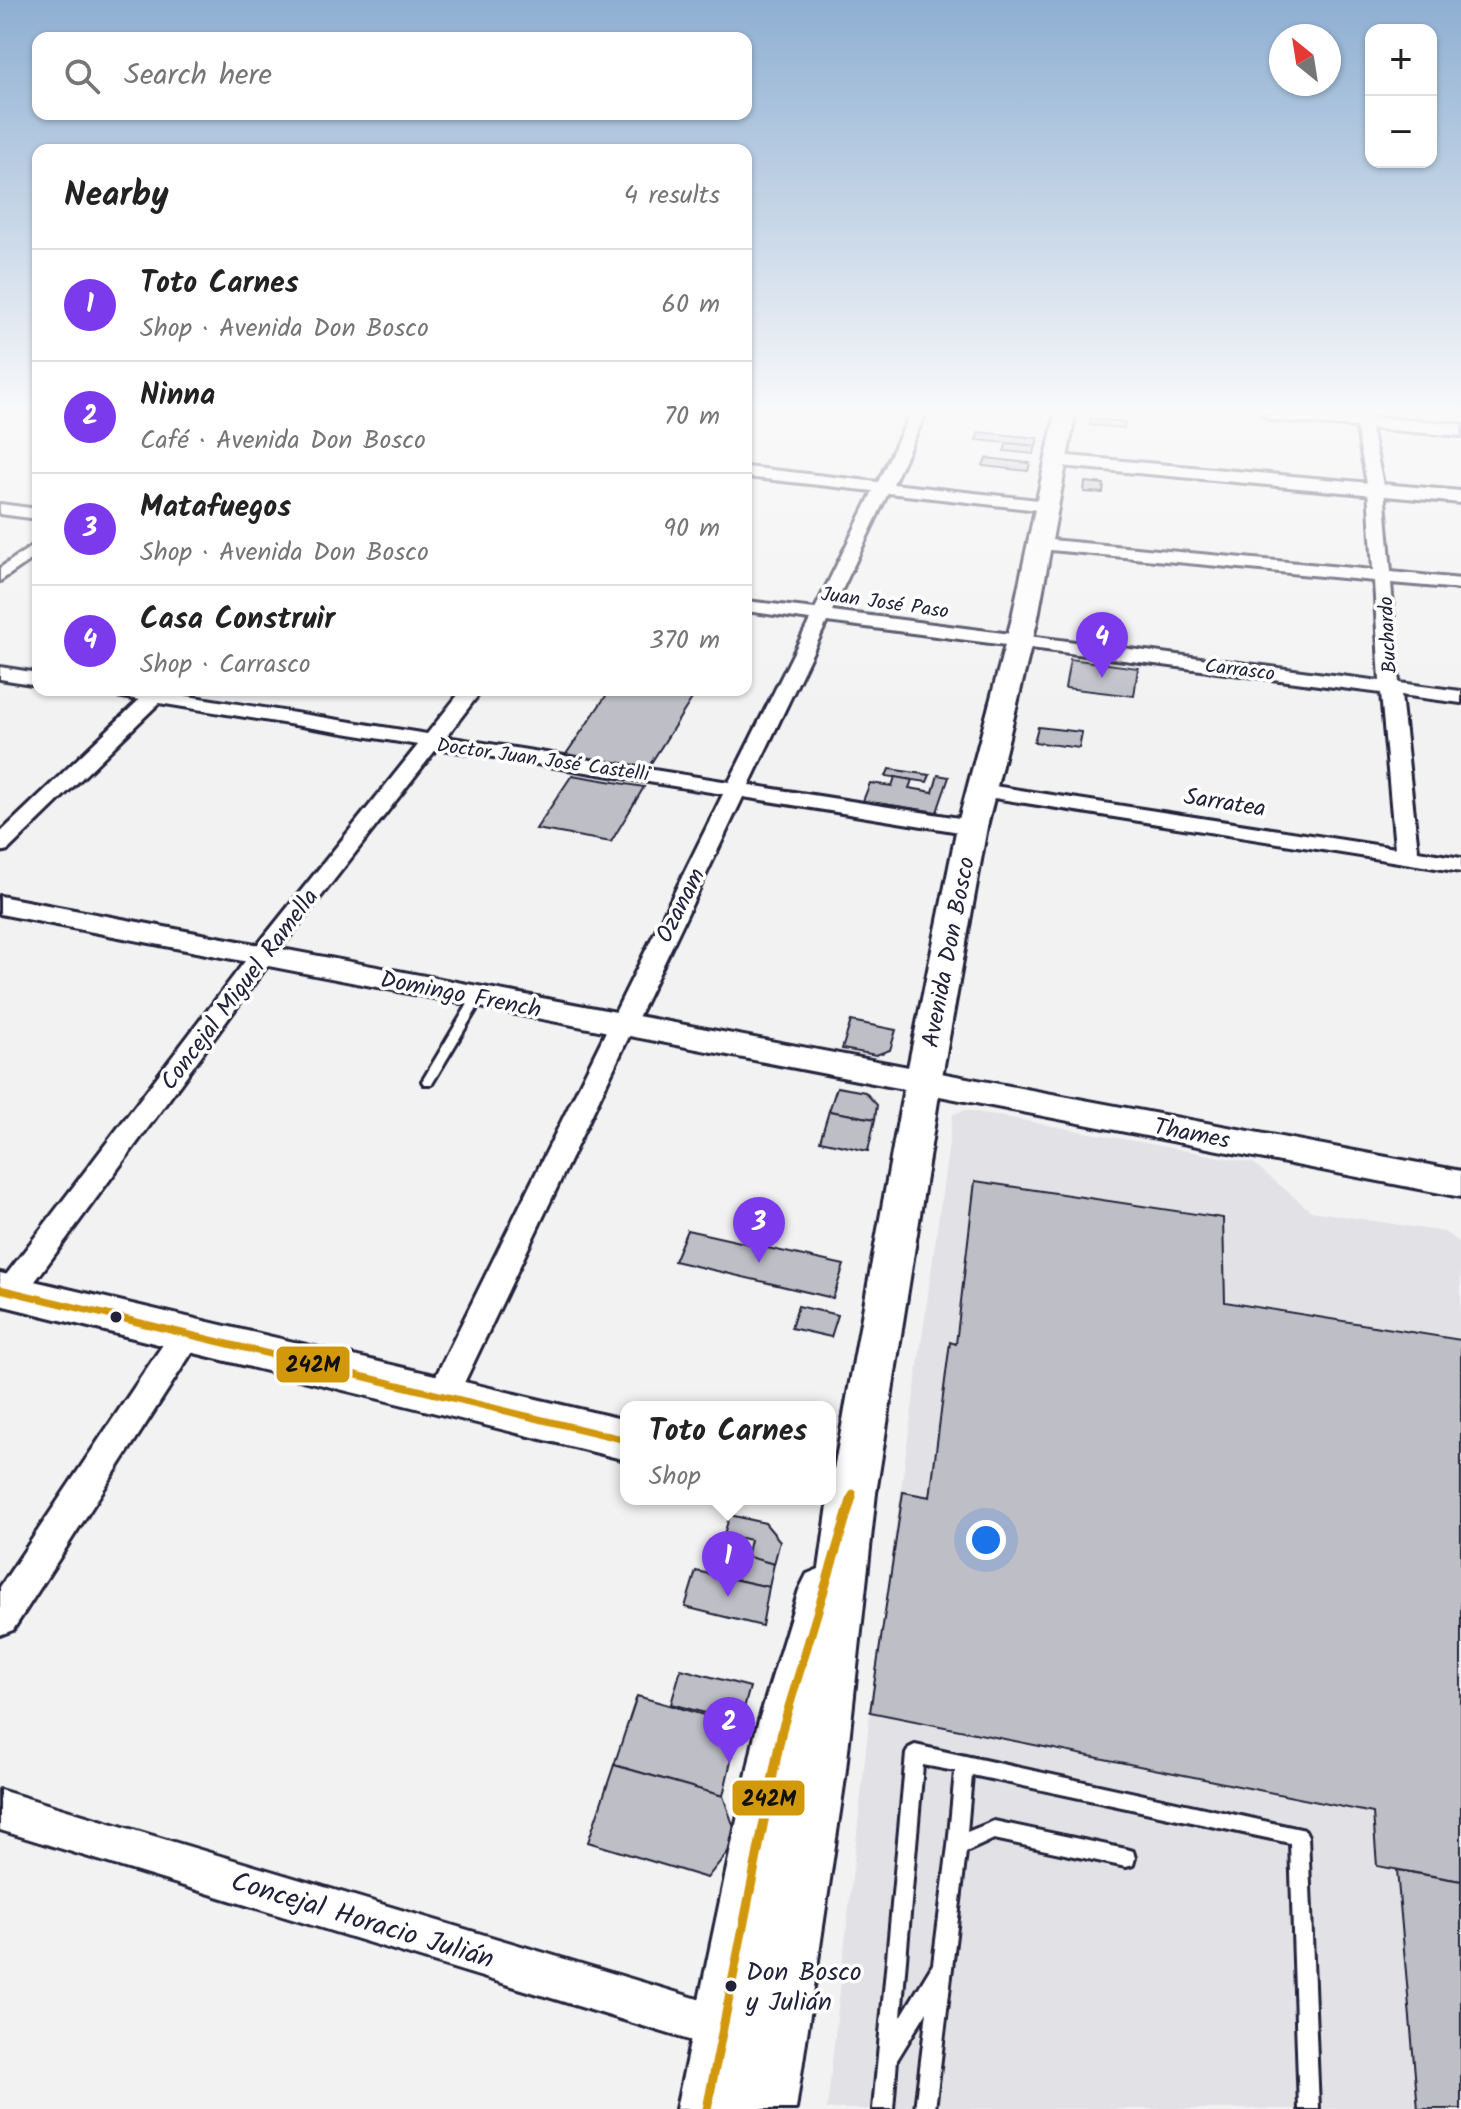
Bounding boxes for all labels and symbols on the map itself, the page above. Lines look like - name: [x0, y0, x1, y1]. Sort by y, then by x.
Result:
- north arrow: [1269, 24, 1341, 96]
- street label: Juan José Paso: [819, 579, 951, 629]
- street label: Buchardo: [1371, 596, 1407, 674]
- pin: 4: [1076, 612, 1128, 678]
- street label: Carrasco: [1203, 651, 1277, 691]
- street label: Doctor Juan José Castelli: [434, 730, 652, 792]
- street label: Sarratea: [1181, 778, 1269, 829]
- street label: Avenida Don Bosco: [912, 853, 987, 1051]
- street label: Ozanam: [646, 861, 717, 950]
- street label: Concejal Miguel Ramella: [151, 881, 329, 1099]
- street label: Domingo French: [377, 961, 545, 1030]
- street label: Thames: [1150, 1108, 1233, 1161]
- pin: 3: [733, 1197, 785, 1263]
- unlabelled marker: [108, 1309, 124, 1325]
- line badge: 242M: [275, 1345, 351, 1384]
- text: 242M: [286, 1349, 341, 1384]
- your location: [966, 1520, 1006, 1560]
- pin: 1: [702, 1531, 754, 1597]
- pin: 2: [703, 1697, 755, 1763]
- line badge: 242M: [731, 1779, 806, 1817]
- text: 242M: [742, 1783, 797, 1818]
- street label: Concejal Horacio Julián: [225, 1860, 499, 1983]
- place label: Don Bosco y Julián: [745, 1952, 862, 2024]
- marker: Don Bosco y Julián: [723, 1978, 739, 1994]

